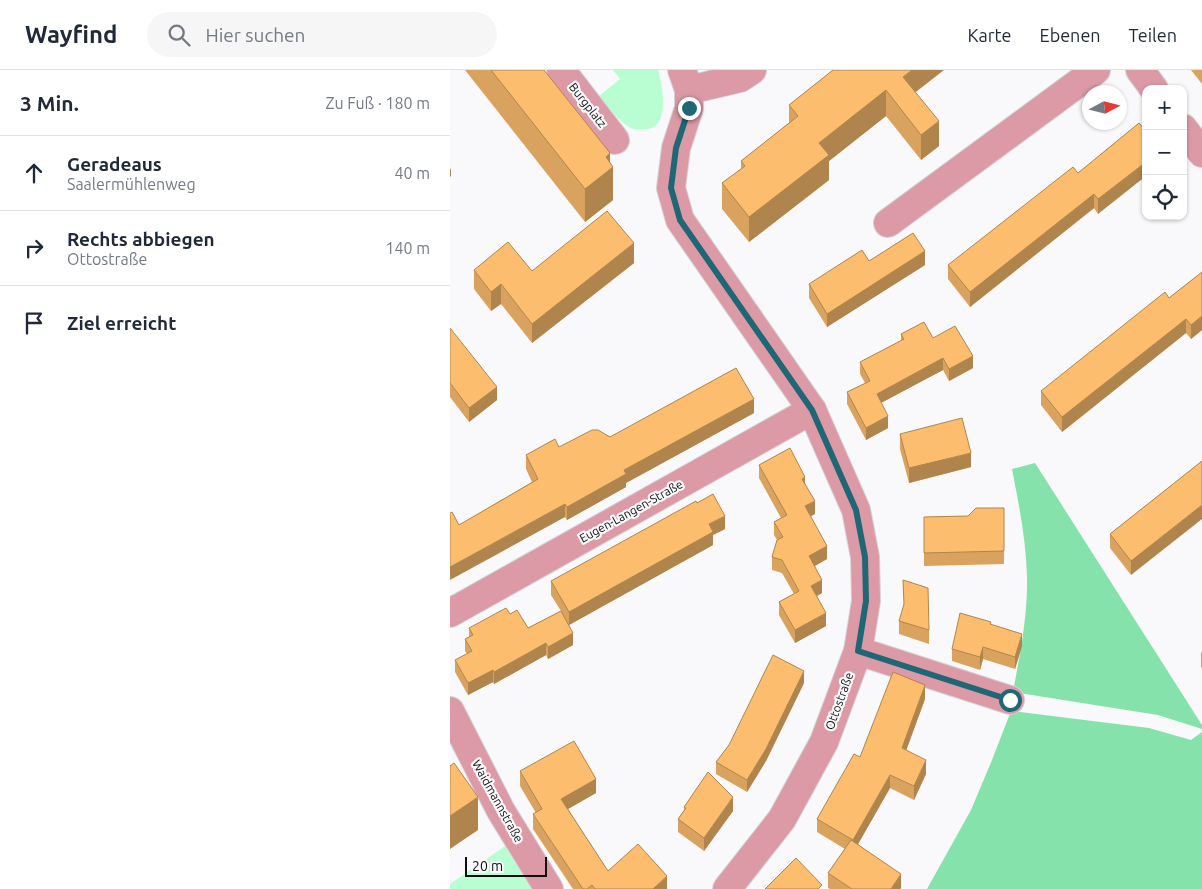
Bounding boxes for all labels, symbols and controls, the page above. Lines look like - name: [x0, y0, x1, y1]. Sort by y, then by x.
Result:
- search box: [147, 12, 497, 57]
- text: Wayfind: [25, 21, 117, 48]
- icon: search: [165, 21, 193, 49]
- text: Hier suchen: [205, 24, 305, 46]
- text: Karte: [968, 25, 1012, 45]
- text: Ebenen: [1040, 25, 1101, 45]
- text: Teilen: [1129, 25, 1177, 45]
- street label: Burgplatz: [567, 80, 610, 130]
- north arrow: [1082, 85, 1127, 130]
- map controls: [1142, 85, 1187, 220]
- button: +: [1142, 85, 1187, 130]
- text: 3 Min.: [20, 91, 79, 115]
- text: Zu Fuß · 180 m: [325, 94, 430, 112]
- route end: [678, 97, 701, 120]
- button: −: [1142, 130, 1187, 175]
- text: Geradeaus: [67, 153, 162, 175]
- icon: ahead: [20, 159, 48, 187]
- text: 40 m: [394, 164, 430, 182]
- text: Saalermühlenweg: [67, 175, 196, 193]
- button: locate: [1142, 175, 1187, 220]
- text: Rechts abbiegen: [67, 228, 215, 250]
- icon: right: [20, 234, 48, 262]
- text: 140 m: [385, 239, 430, 257]
- text: Ottostraße: [67, 250, 147, 268]
- icon: arrive: [20, 309, 48, 337]
- text: Ziel erreicht: [67, 312, 176, 334]
- street label: Eugen-Langen-Straße: [577, 477, 685, 545]
- street label: Ottostraße: [823, 670, 855, 732]
- route start: [999, 689, 1022, 712]
- street label: Waidmannstraße: [470, 758, 526, 844]
- scale bar: [465, 854, 548, 877]
- text: 20 m: [472, 858, 503, 874]

